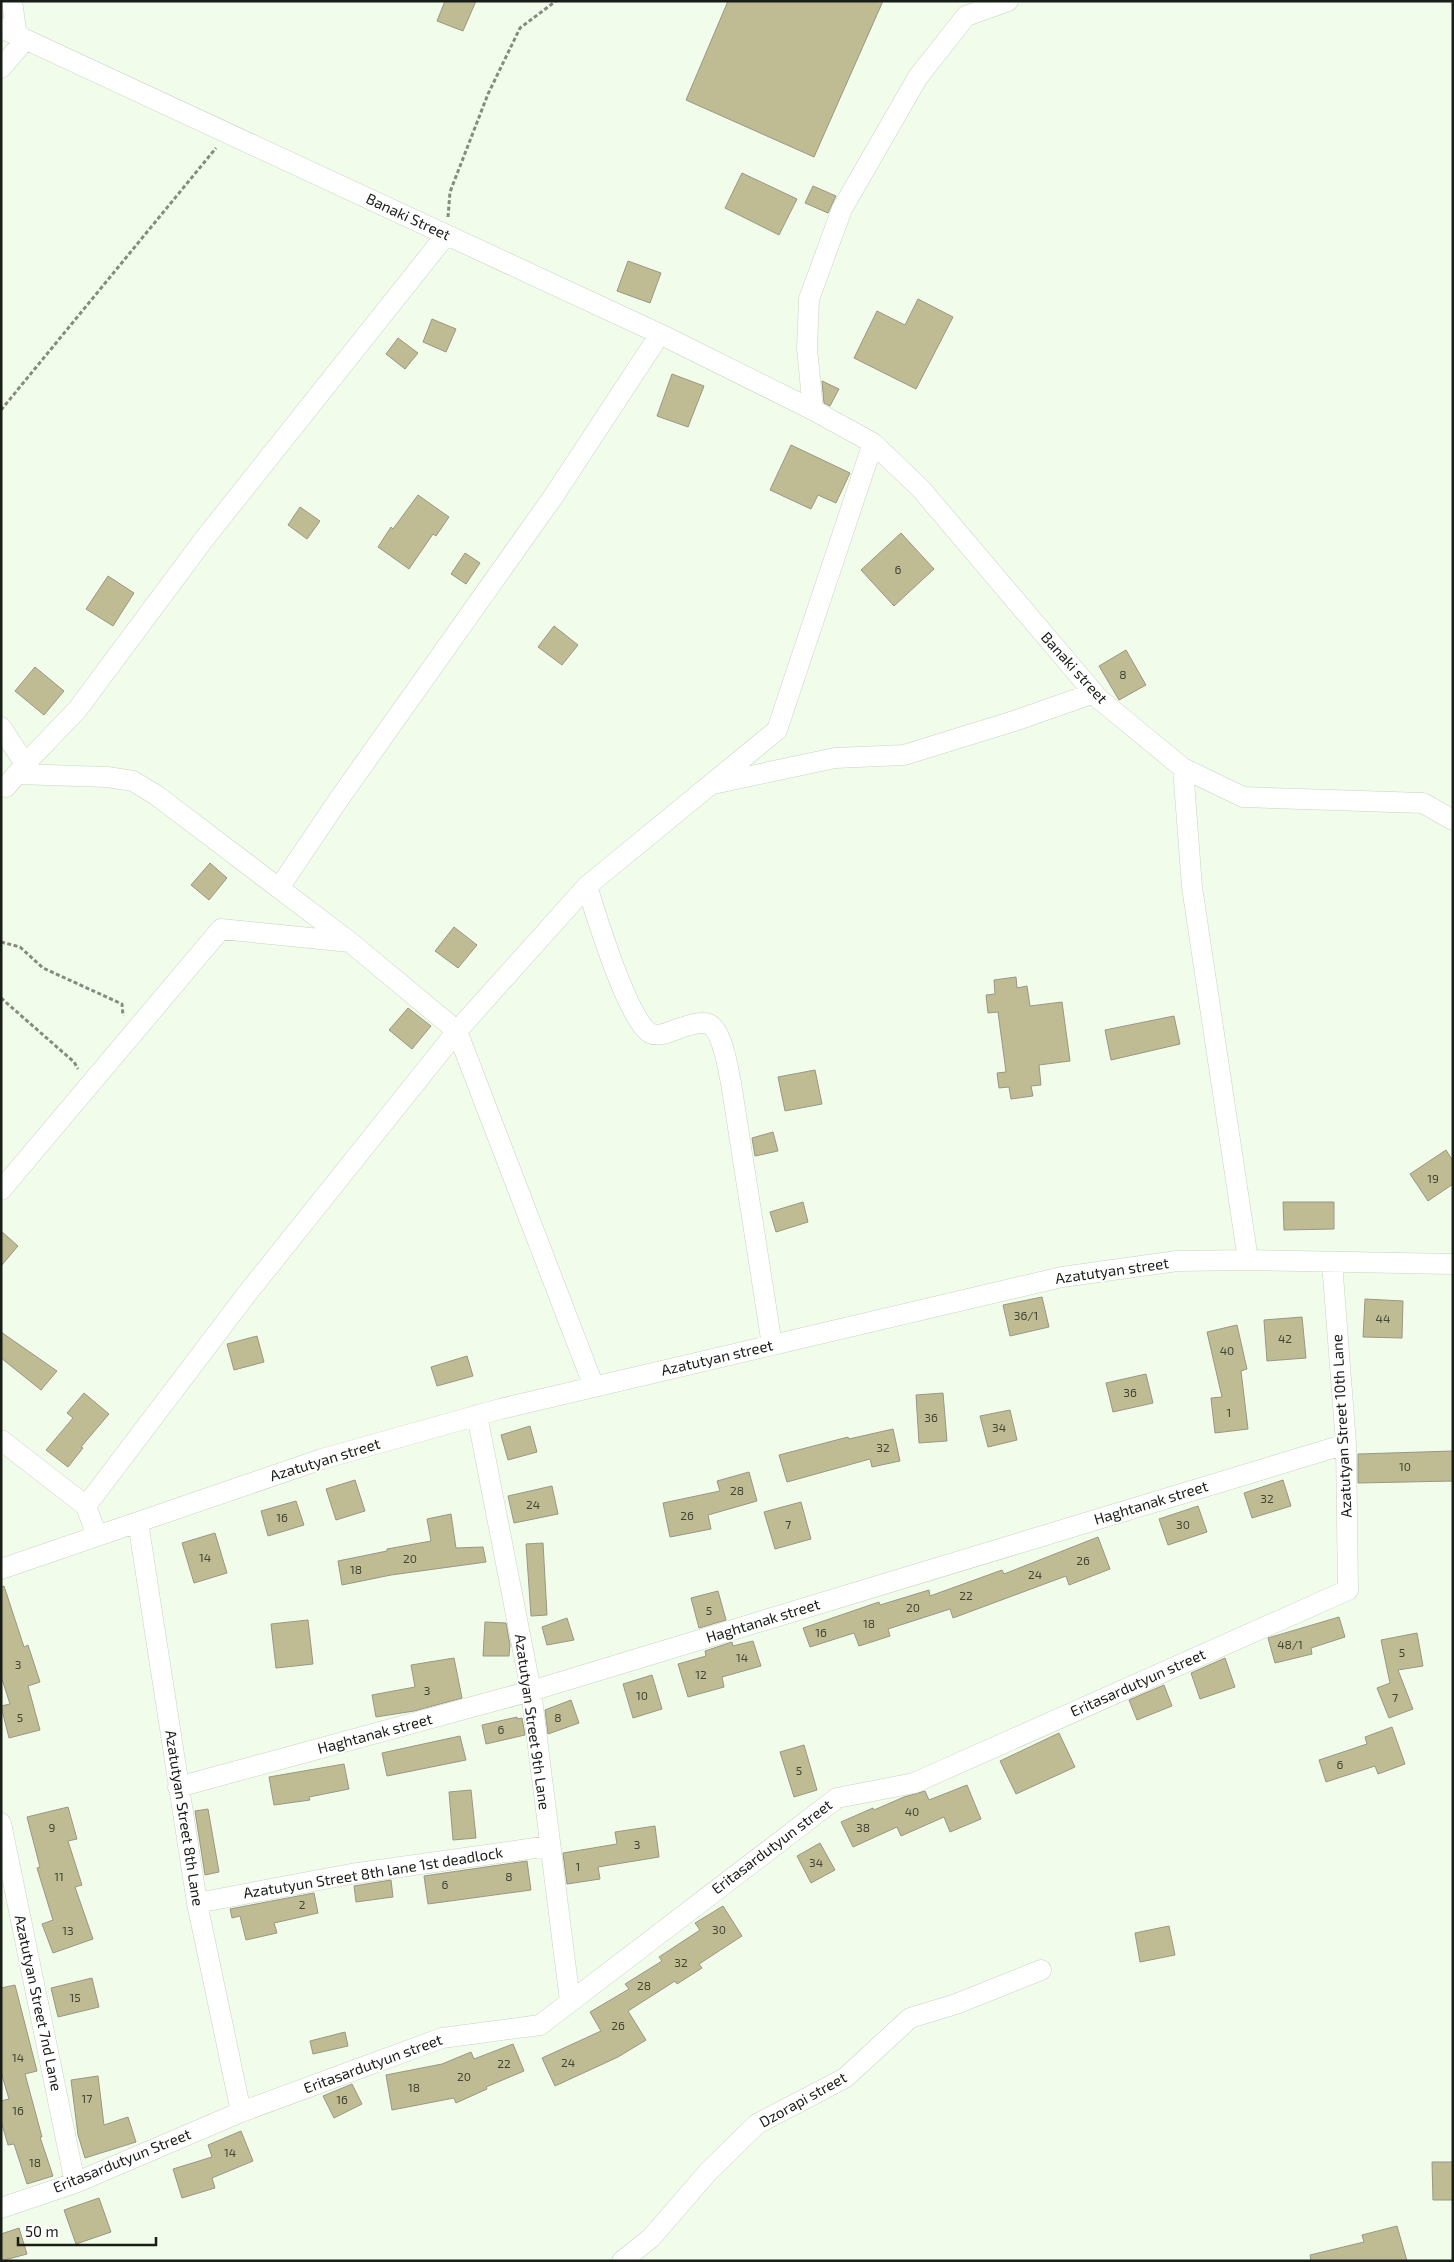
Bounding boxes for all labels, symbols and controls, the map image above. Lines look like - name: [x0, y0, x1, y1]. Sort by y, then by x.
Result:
- street label: Banaki Street: [363, 189, 454, 244]
- house number: 6: [895, 562, 902, 576]
- street label: Banaki street: [1038, 628, 1112, 707]
- house number: 8: [1119, 667, 1127, 681]
- house number: 19: [1427, 1171, 1439, 1185]
- street label: Azatutyan street: [1054, 1253, 1170, 1287]
- house number: 36/1: [1014, 1308, 1038, 1322]
- house number: 44: [1376, 1311, 1390, 1325]
- house number: 42: [1278, 1331, 1292, 1345]
- street label: Azatutyan Street 10th Lane: [1327, 1334, 1355, 1518]
- street label: Azatutyan street: [659, 1335, 775, 1379]
- house number: 40: [1220, 1343, 1234, 1357]
- house number: 36: [1123, 1385, 1137, 1399]
- house number: 1: [1227, 1405, 1231, 1419]
- house number: 36: [924, 1410, 938, 1424]
- house number: 34: [992, 1420, 1006, 1434]
- street label: Azatutyan street: [267, 1434, 382, 1484]
- house number: 32: [876, 1440, 890, 1454]
- house number: 10: [1399, 1459, 1411, 1473]
- street label: Haghtanak street: [1092, 1476, 1210, 1528]
- house number: 28: [730, 1483, 744, 1497]
- house number: 32: [1260, 1491, 1274, 1505]
- house number: 24: [526, 1497, 540, 1511]
- house number: 26: [680, 1508, 694, 1522]
- house number: 16: [276, 1510, 288, 1524]
- house number: 7: [785, 1517, 791, 1531]
- house number: 30: [1176, 1517, 1190, 1531]
- house number: 14: [199, 1550, 211, 1564]
- house number: 20: [403, 1551, 417, 1565]
- house number: 26: [1076, 1553, 1090, 1567]
- house number: 18: [350, 1562, 362, 1576]
- house number: 24: [1028, 1567, 1042, 1581]
- house number: 22: [959, 1588, 973, 1602]
- street label: Haghtanak street: [704, 1594, 822, 1646]
- house number: 20: [906, 1600, 920, 1614]
- house number: 5: [706, 1603, 712, 1617]
- house number: 18: [863, 1616, 875, 1630]
- house number: 16: [815, 1625, 827, 1639]
- street label: Azatutyan Street 9th Lane: [512, 1633, 554, 1811]
- house number: 48/1: [1277, 1637, 1303, 1651]
- street label: Eritasardutyun street: [1067, 1644, 1208, 1720]
- house number: 5: [1399, 1645, 1405, 1659]
- house number: 14: [736, 1650, 748, 1664]
- house number: 3: [15, 1657, 21, 1671]
- house number: 12: [695, 1667, 707, 1681]
- house number: 3: [424, 1683, 430, 1697]
- house number: 10: [636, 1688, 648, 1702]
- house number: 7: [1392, 1690, 1398, 1704]
- street label: Haghtanak street: [315, 1709, 434, 1757]
- house number: 5: [17, 1710, 23, 1724]
- house number: 8: [554, 1710, 562, 1724]
- house number: 6: [498, 1722, 505, 1736]
- street label: Azatutyan Street 8th Lane: [162, 1729, 208, 1907]
- house number: 6: [1337, 1757, 1344, 1771]
- house number: 5: [796, 1763, 802, 1777]
- street label: Eritasardutyun street: [708, 1795, 835, 1897]
- house number: 40: [905, 1804, 919, 1818]
- house number: 9: [49, 1820, 56, 1834]
- house number: 38: [856, 1820, 870, 1834]
- house number: 3: [634, 1837, 640, 1851]
- street label: Azatutyun Street 8th lane 1st deadlock: [242, 1843, 504, 1901]
- house number: 34: [809, 1855, 823, 1869]
- house number: 1: [576, 1859, 580, 1873]
- house number: 11: [54, 1869, 64, 1883]
- house number: 8: [505, 1869, 513, 1883]
- house number: 6: [442, 1877, 449, 1891]
- house number: 2: [299, 1897, 306, 1911]
- street label: Azatutyan Street 7nd Lane: [12, 1913, 66, 2092]
- house number: 30: [712, 1922, 726, 1936]
- house number: 13: [62, 1923, 74, 1937]
- house number: 32: [674, 1955, 688, 1969]
- house number: 28: [637, 1978, 651, 1992]
- house number: 15: [69, 1990, 81, 2004]
- house number: 26: [611, 2018, 625, 2032]
- street label: Eritasardutyun street: [301, 2030, 445, 2097]
- house number: 14: [12, 2050, 24, 2064]
- house number: 24: [561, 2055, 575, 2069]
- house number: 22: [497, 2056, 511, 2070]
- street label: Dzorapi street: [756, 2068, 850, 2131]
- house number: 20: [457, 2069, 471, 2083]
- house number: 18: [408, 2080, 420, 2094]
- house number: 17: [82, 2091, 92, 2105]
- house number: 16: [336, 2092, 348, 2106]
- house number: 16: [12, 2103, 24, 2117]
- street label: Eritasardutyun Street: [50, 2124, 193, 2196]
- house number: 14: [224, 2145, 236, 2159]
- house number: 18: [29, 2155, 41, 2169]
- scale bar: [18, 2214, 155, 2246]
- text: 50 m: [25, 2222, 59, 2240]

